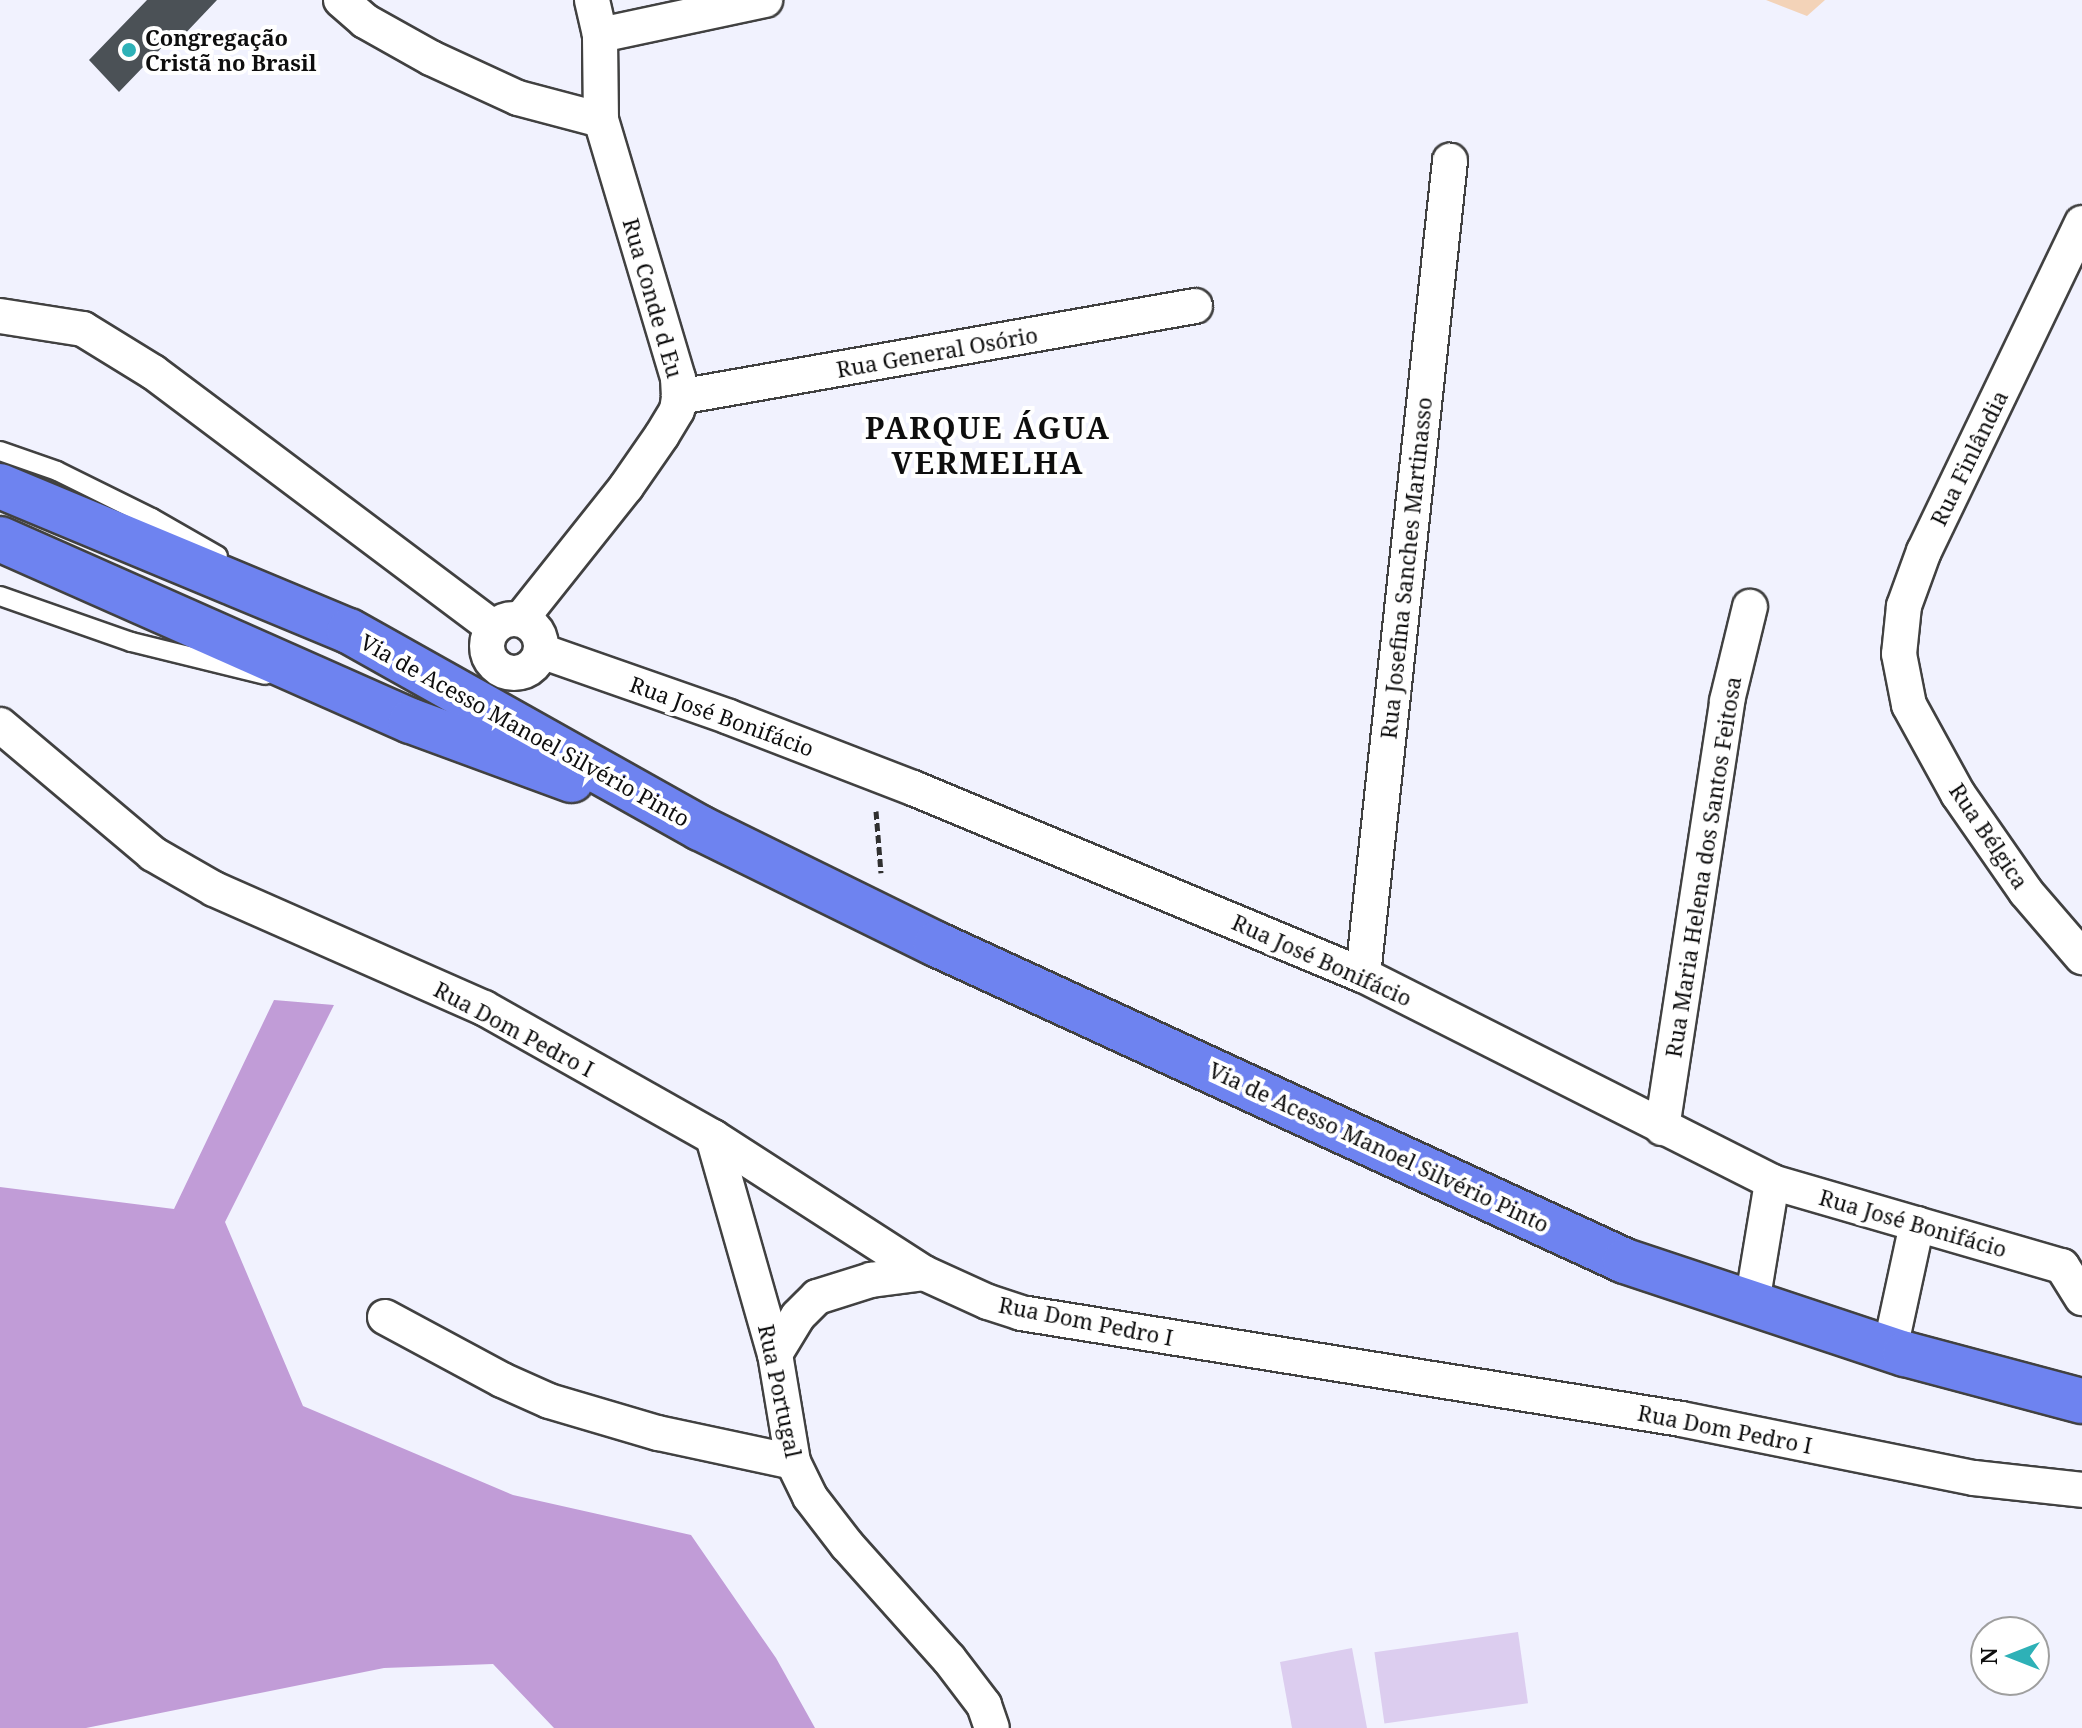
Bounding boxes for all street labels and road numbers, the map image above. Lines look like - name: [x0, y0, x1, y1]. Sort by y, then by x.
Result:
- street label: Rua Conde d Eu: [618, 215, 688, 381]
- street label: Rua General Osório: [834, 321, 1040, 383]
- street label: Rua Finlândia: [1925, 386, 2013, 530]
- street label: Rua Josefina Sanches Martinasso: [1375, 396, 1437, 740]
- street label: Via de Acesso Manoel Silvério Pinto: [356, 628, 694, 832]
- street label: Rua José Bonifácio: [626, 670, 818, 762]
- street label: Rua Maria Helena dos Santos Feitosa: [1660, 675, 1746, 1059]
- street label: Rua Bélgica: [1944, 778, 2034, 894]
- street label: Rua José Bonifácio: [1228, 909, 1416, 1011]
- street label: Rua Dom Pedro I: [430, 976, 598, 1082]
- street label: Via de Acesso Manoel Silvério Pinto: [1205, 1056, 1553, 1238]
- street label: Rua José Bonifácio: [1816, 1184, 2010, 1262]
- street label: Rua Dom Pedro I: [997, 1291, 1175, 1351]
- street label: Rua Portugal: [753, 1322, 807, 1460]
- street label: Rua Dom Pedro I: [1636, 1399, 1814, 1459]

